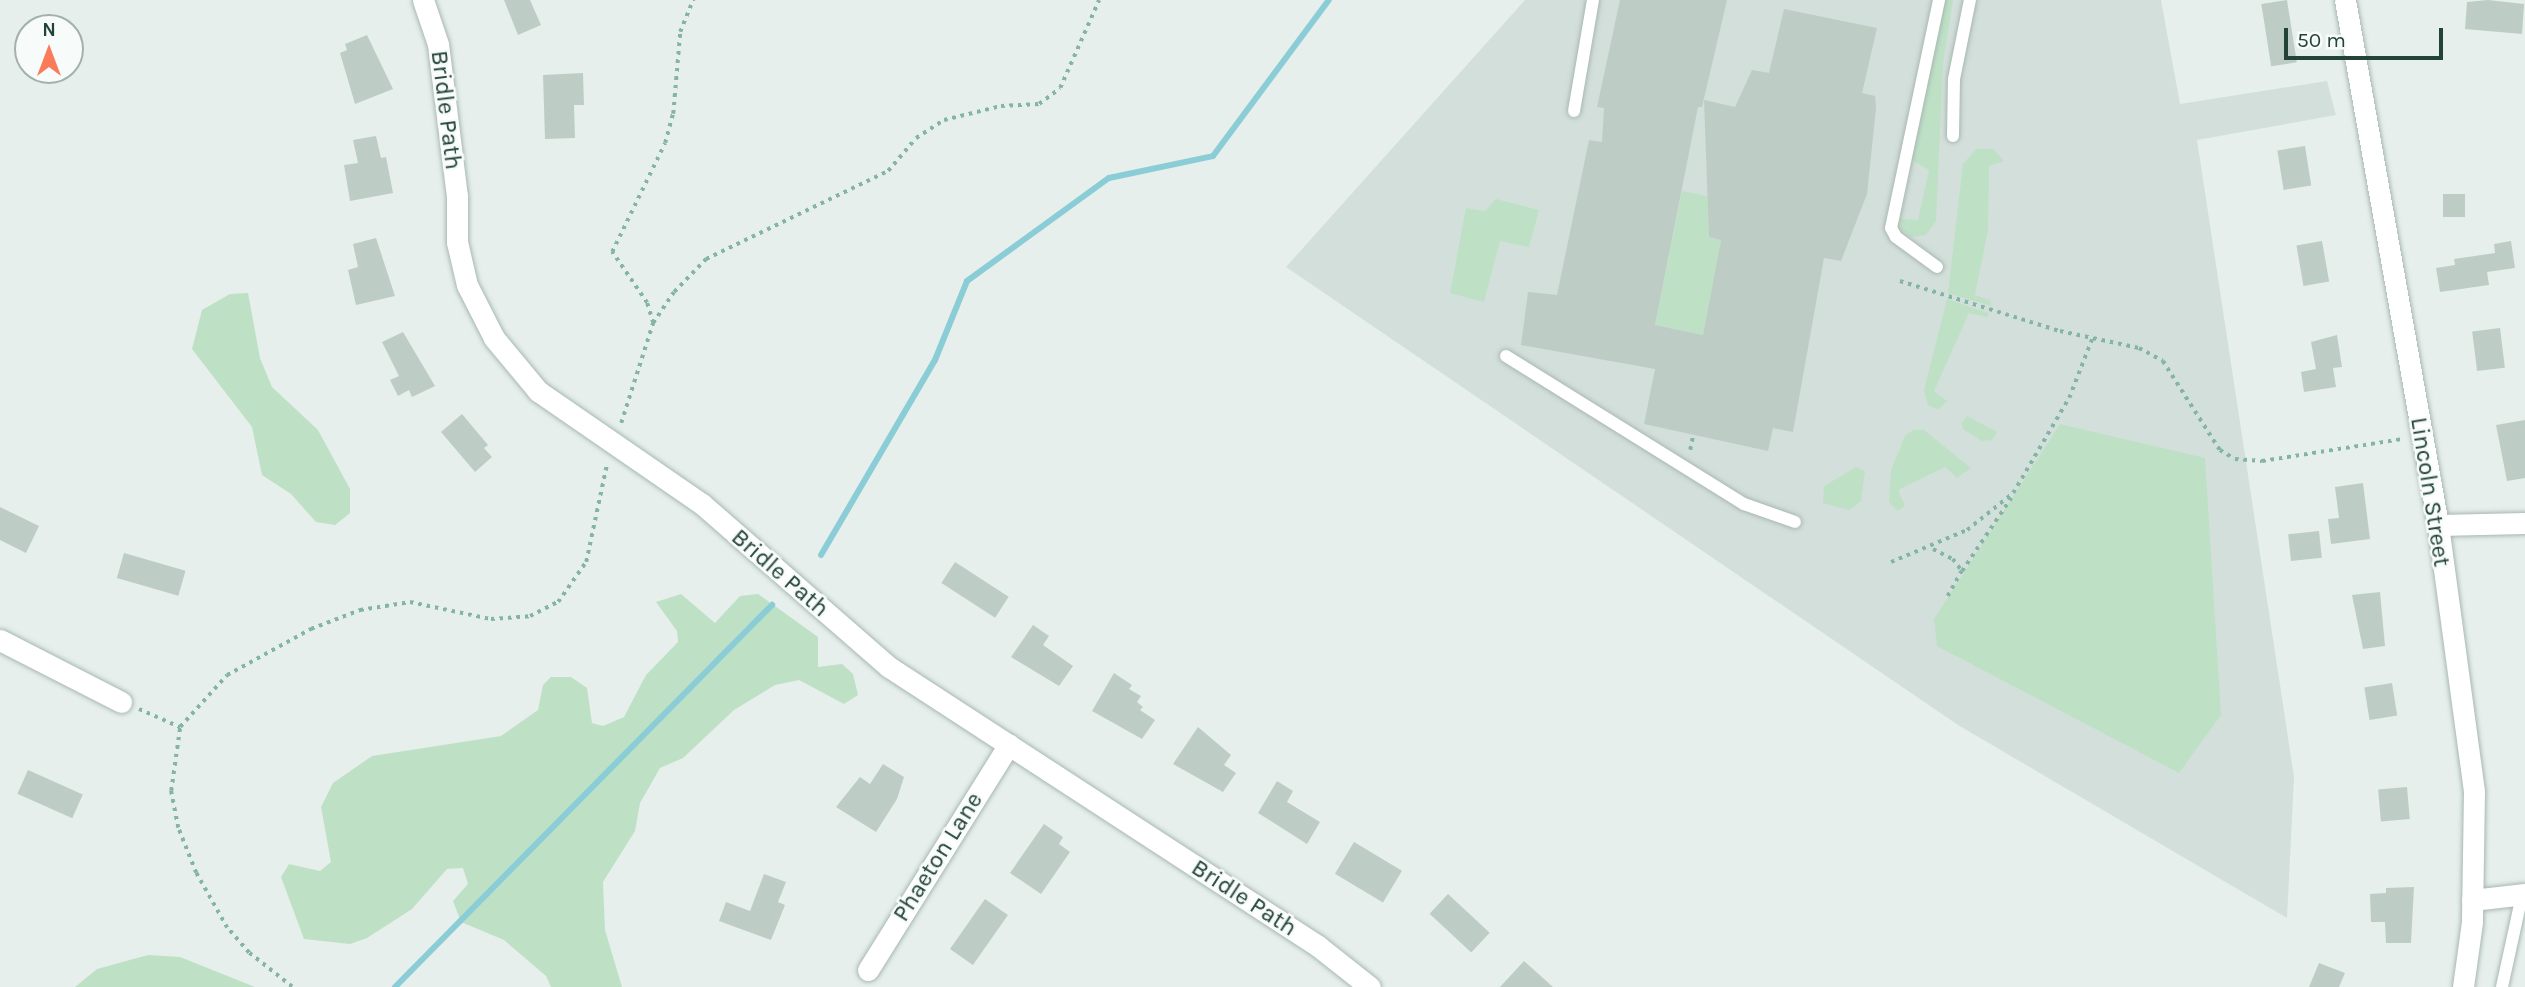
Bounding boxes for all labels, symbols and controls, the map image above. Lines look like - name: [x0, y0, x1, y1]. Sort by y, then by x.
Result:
- north arrow: [14, 14, 84, 84]
- scale bar: [2287, 14, 2446, 58]
- text: N: [42, 19, 56, 41]
- text: 50 m: [2297, 28, 2346, 52]
- street label: Bridle Path: [424, 49, 468, 171]
- street label: Lincoln Street: [2404, 415, 2456, 569]
- street label: Bridle Path: [725, 523, 835, 623]
- street label: Phaeton Lane: [887, 787, 989, 927]
- street label: Bridle Path: [1186, 853, 1302, 943]

